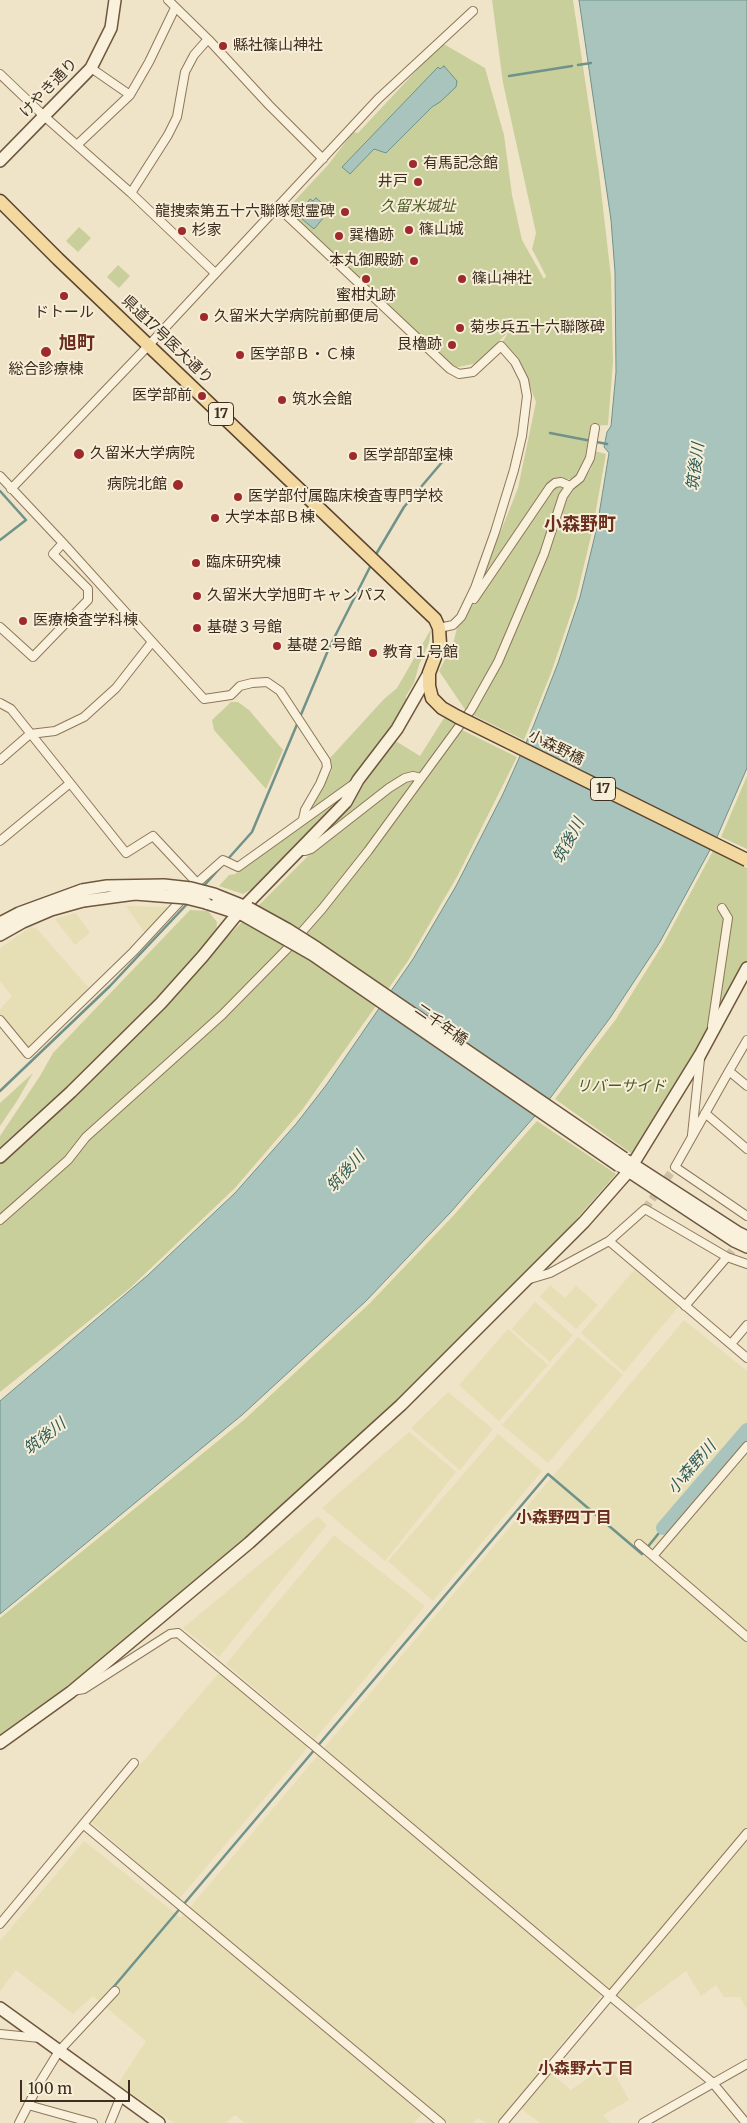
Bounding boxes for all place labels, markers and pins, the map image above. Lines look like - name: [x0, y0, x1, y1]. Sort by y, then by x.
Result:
- place label: 縣社篠山神社: [233, 37, 323, 55]
- marker: 縣社篠山神社: [217, 40, 229, 52]
- place label: 有馬記念館: [423, 155, 498, 173]
- marker: 有馬記念館: [407, 158, 419, 170]
- place label: 井戸: [378, 173, 408, 191]
- marker: 井戸: [412, 176, 424, 188]
- place label: 龍捜索第五十六聯隊慰霊碑: [155, 203, 335, 221]
- marker: 龍捜索第五十六聯隊慰霊碑: [339, 206, 351, 218]
- place label: 篠山城: [419, 221, 464, 239]
- place label: 杉家: [192, 222, 222, 240]
- marker: 篠山城: [403, 224, 415, 236]
- marker: 杉家: [176, 225, 188, 237]
- place label: 巽櫓跡: [349, 227, 394, 245]
- marker: 巽櫓跡: [333, 230, 345, 242]
- place label: 本丸御殿跡: [329, 252, 404, 270]
- marker: 本丸御殿跡: [408, 255, 420, 267]
- place label: 篠山神社: [472, 270, 532, 288]
- marker: 蜜柑丸跡: [360, 273, 372, 285]
- marker: 篠山神社: [456, 273, 468, 285]
- place label: 蜜柑丸跡: [336, 287, 396, 305]
- marker: ドトール: [58, 290, 70, 302]
- place label: ドトール: [34, 304, 94, 322]
- place label: 久留米大学病院前郵便局: [214, 308, 379, 326]
- marker: 久留米大学病院前郵便局: [198, 311, 210, 323]
- place label: 菊歩兵五十六聯隊碑: [470, 319, 605, 337]
- marker: 菊歩兵五十六聯隊碑: [454, 322, 466, 334]
- place label: 艮櫓跡: [397, 336, 442, 354]
- marker: 艮櫓跡: [446, 339, 458, 351]
- marker: 総合診療棟: [39, 345, 53, 359]
- place label: 医学部Ｂ・Ｃ棟: [250, 346, 355, 364]
- marker: 医学部Ｂ・Ｃ棟: [234, 349, 246, 361]
- place label: 総合診療棟: [9, 361, 83, 379]
- place label: 医学部前: [132, 387, 192, 405]
- marker: 医学部前: [196, 390, 208, 402]
- place label: 筑水会館: [292, 391, 352, 409]
- marker: 筑水会館: [276, 394, 288, 406]
- place label: 久留米大学病院: [90, 445, 195, 463]
- marker: 久留米大学病院: [72, 447, 86, 461]
- place label: 医学部部室棟: [363, 447, 453, 465]
- marker: 医学部部室棟: [347, 450, 359, 462]
- place label: 病院北館: [107, 476, 167, 494]
- marker: 病院北館: [171, 478, 185, 492]
- place label: 医学部付属臨床検査専門学校: [248, 488, 443, 506]
- marker: 医学部付属臨床検査専門学校: [232, 491, 244, 503]
- place label: 大学本部Ｂ棟: [225, 509, 315, 527]
- marker: 大学本部Ｂ棟: [209, 512, 221, 524]
- place label: 臨床研究棟: [206, 554, 281, 572]
- marker: 臨床研究棟: [190, 557, 202, 569]
- place label: 久留米大学旭町キャンパス: [207, 587, 387, 605]
- marker: 久留米大学旭町キャンパス: [191, 590, 203, 602]
- place label: 医療検査学科棟: [33, 612, 138, 630]
- marker: 医療検査学科棟: [17, 615, 29, 627]
- place label: 基礎３号館: [207, 619, 282, 637]
- marker: 基礎３号館: [191, 622, 203, 634]
- place label: 基礎２号館: [287, 637, 362, 655]
- marker: 基礎２号館: [271, 640, 283, 652]
- place label: 教育１号館: [383, 644, 458, 662]
- marker: 教育１号館: [367, 647, 379, 659]

